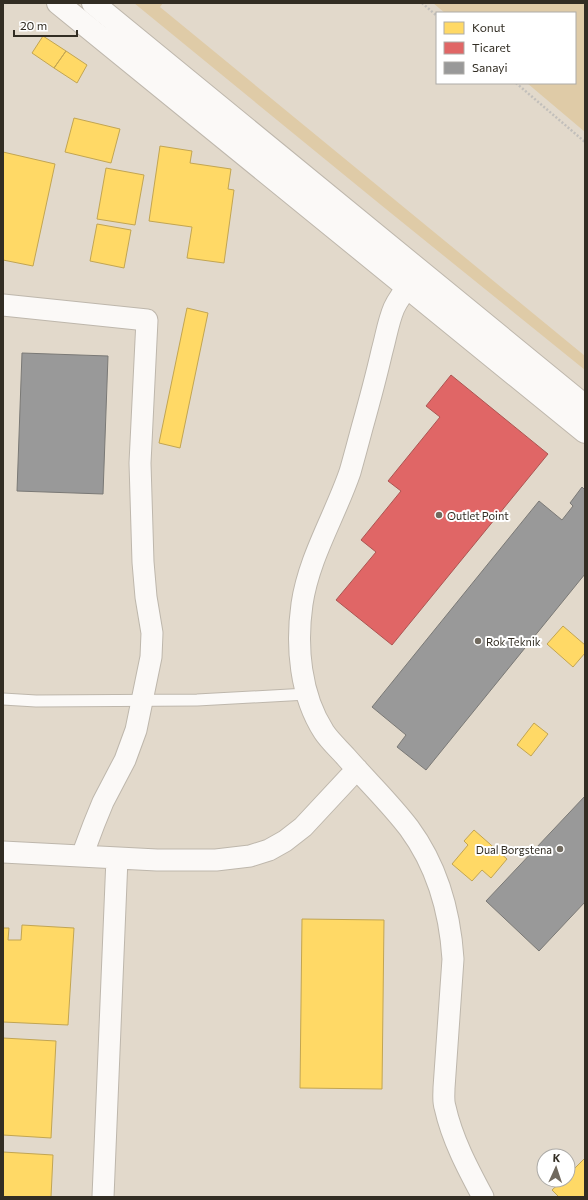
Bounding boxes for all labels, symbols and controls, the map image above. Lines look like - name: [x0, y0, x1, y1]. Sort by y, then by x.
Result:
- scale bar: [14, 12, 77, 38]
- legend: [436, 12, 576, 84]
- text: 20 m: [20, 18, 47, 32]
- text: Konut: [472, 20, 505, 34]
- text: Ticaret: [472, 40, 511, 54]
- text: Sanayi: [472, 60, 508, 74]
- place label: Outlet Point: [447, 509, 509, 522]
- marker: Outlet Point: [434, 510, 444, 520]
- place label: Rok Teknik: [486, 635, 541, 648]
- marker: Rok Teknik: [473, 636, 483, 646]
- place label: Dual Borgstena: [476, 843, 552, 856]
- marker: Dual Borgstena: [555, 844, 565, 854]
- north arrow: [536, 1148, 576, 1188]
- text: K: [552, 1151, 561, 1164]

